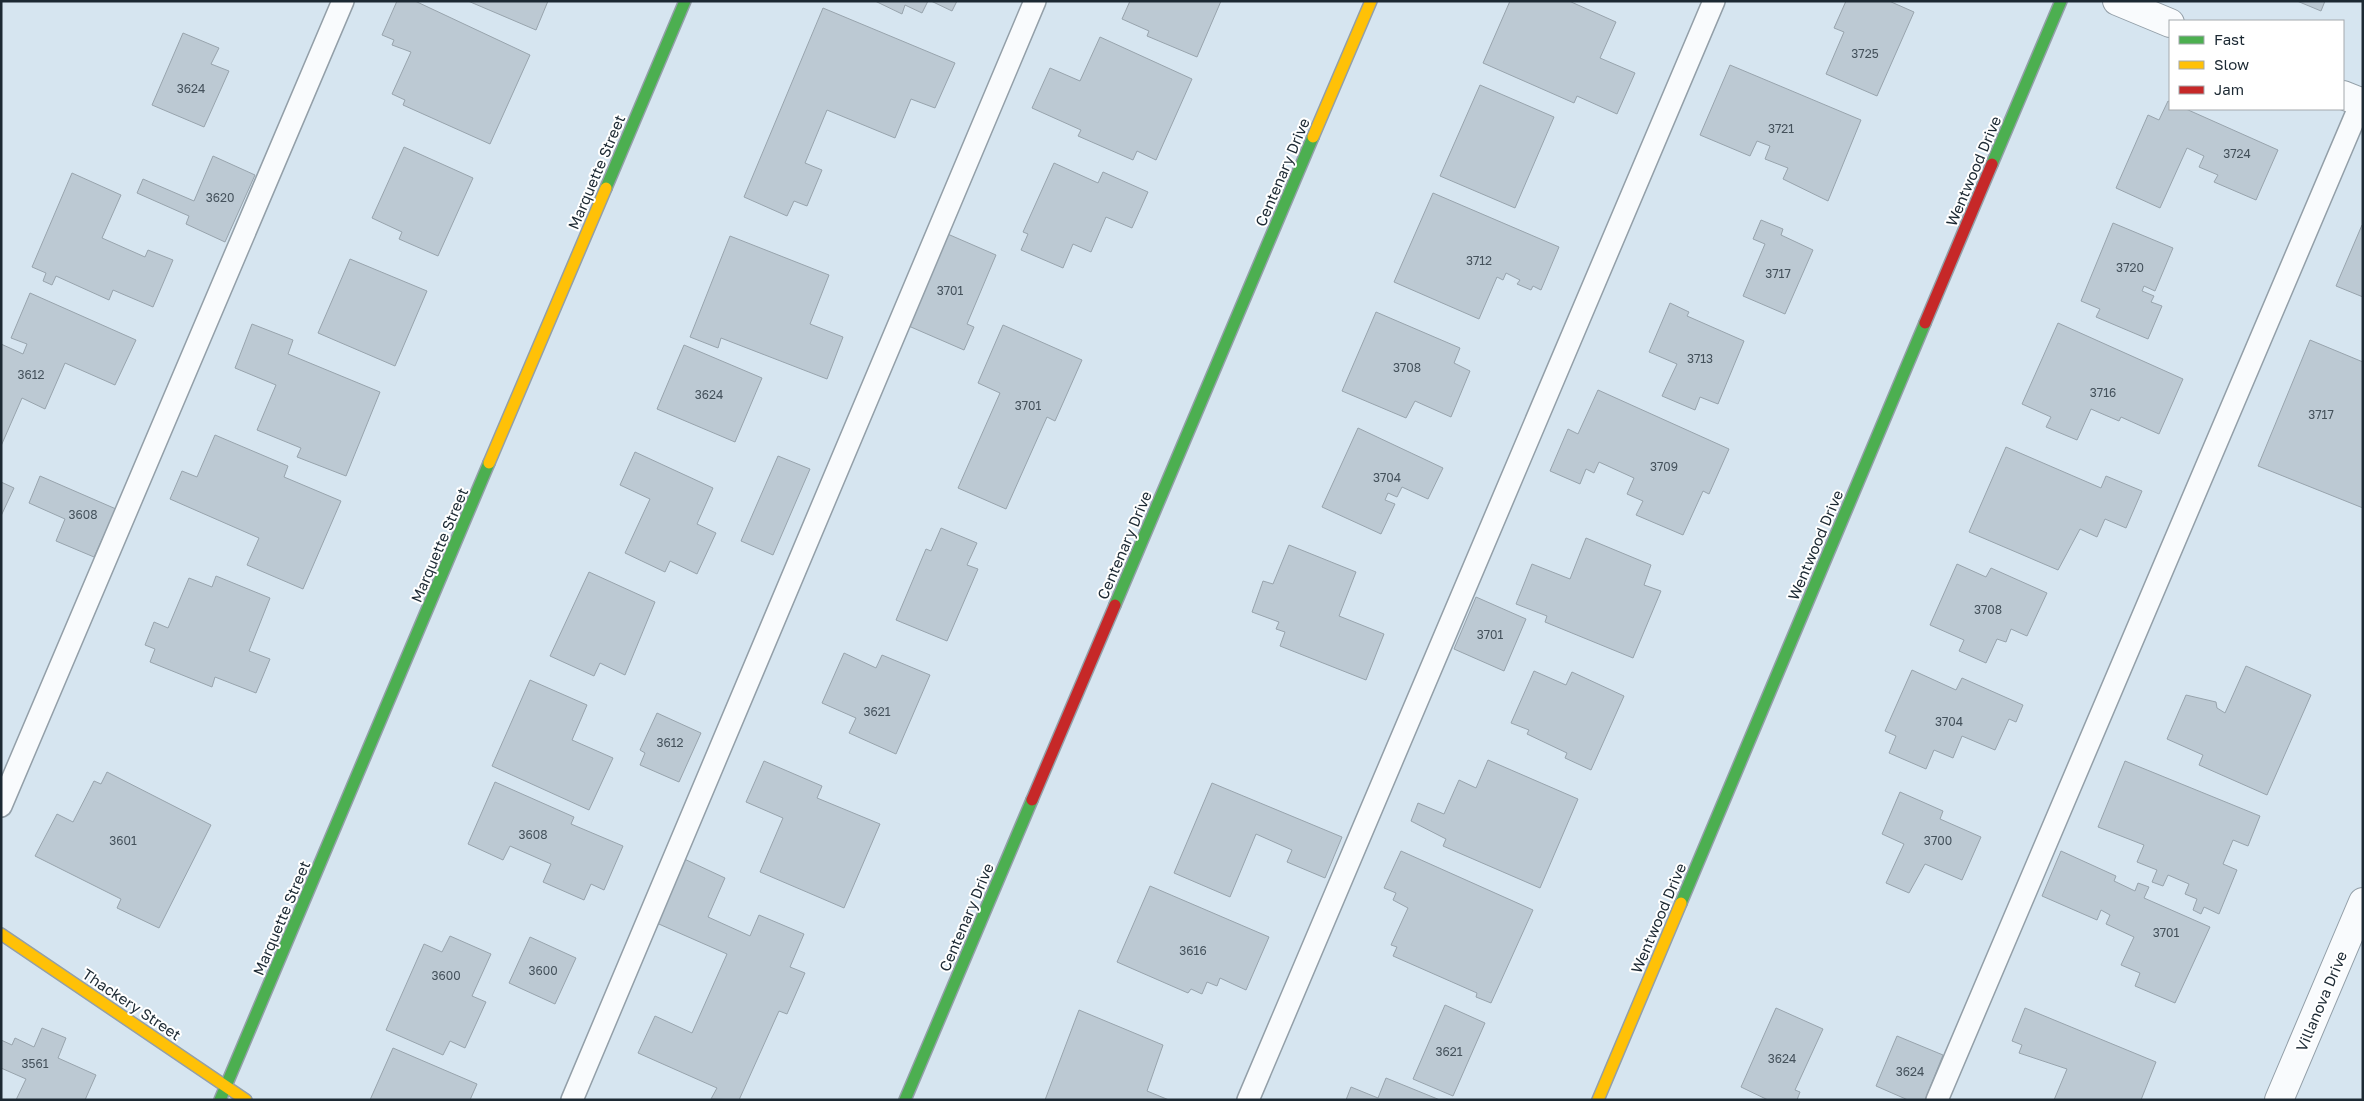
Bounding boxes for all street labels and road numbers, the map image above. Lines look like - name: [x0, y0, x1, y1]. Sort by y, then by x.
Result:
- street label: Marquette Street: [564, 112, 628, 232]
- street label: Wentwood Drive: [1942, 113, 2004, 229]
- street label: Centenary Drive: [1251, 115, 1313, 229]
- street label: Marquette Street: [407, 485, 471, 605]
- street label: Wentwood Drive: [1784, 487, 1846, 603]
- street label: Centenary Drive: [1093, 488, 1155, 602]
- street label: Marquette Street: [249, 858, 313, 978]
- street label: Centenary Drive: [935, 860, 997, 974]
- street label: Wentwood Drive: [1627, 860, 1689, 976]
- street label: Villanova Drive: [2292, 948, 2350, 1054]
- street label: Thackery Street: [79, 964, 185, 1044]

